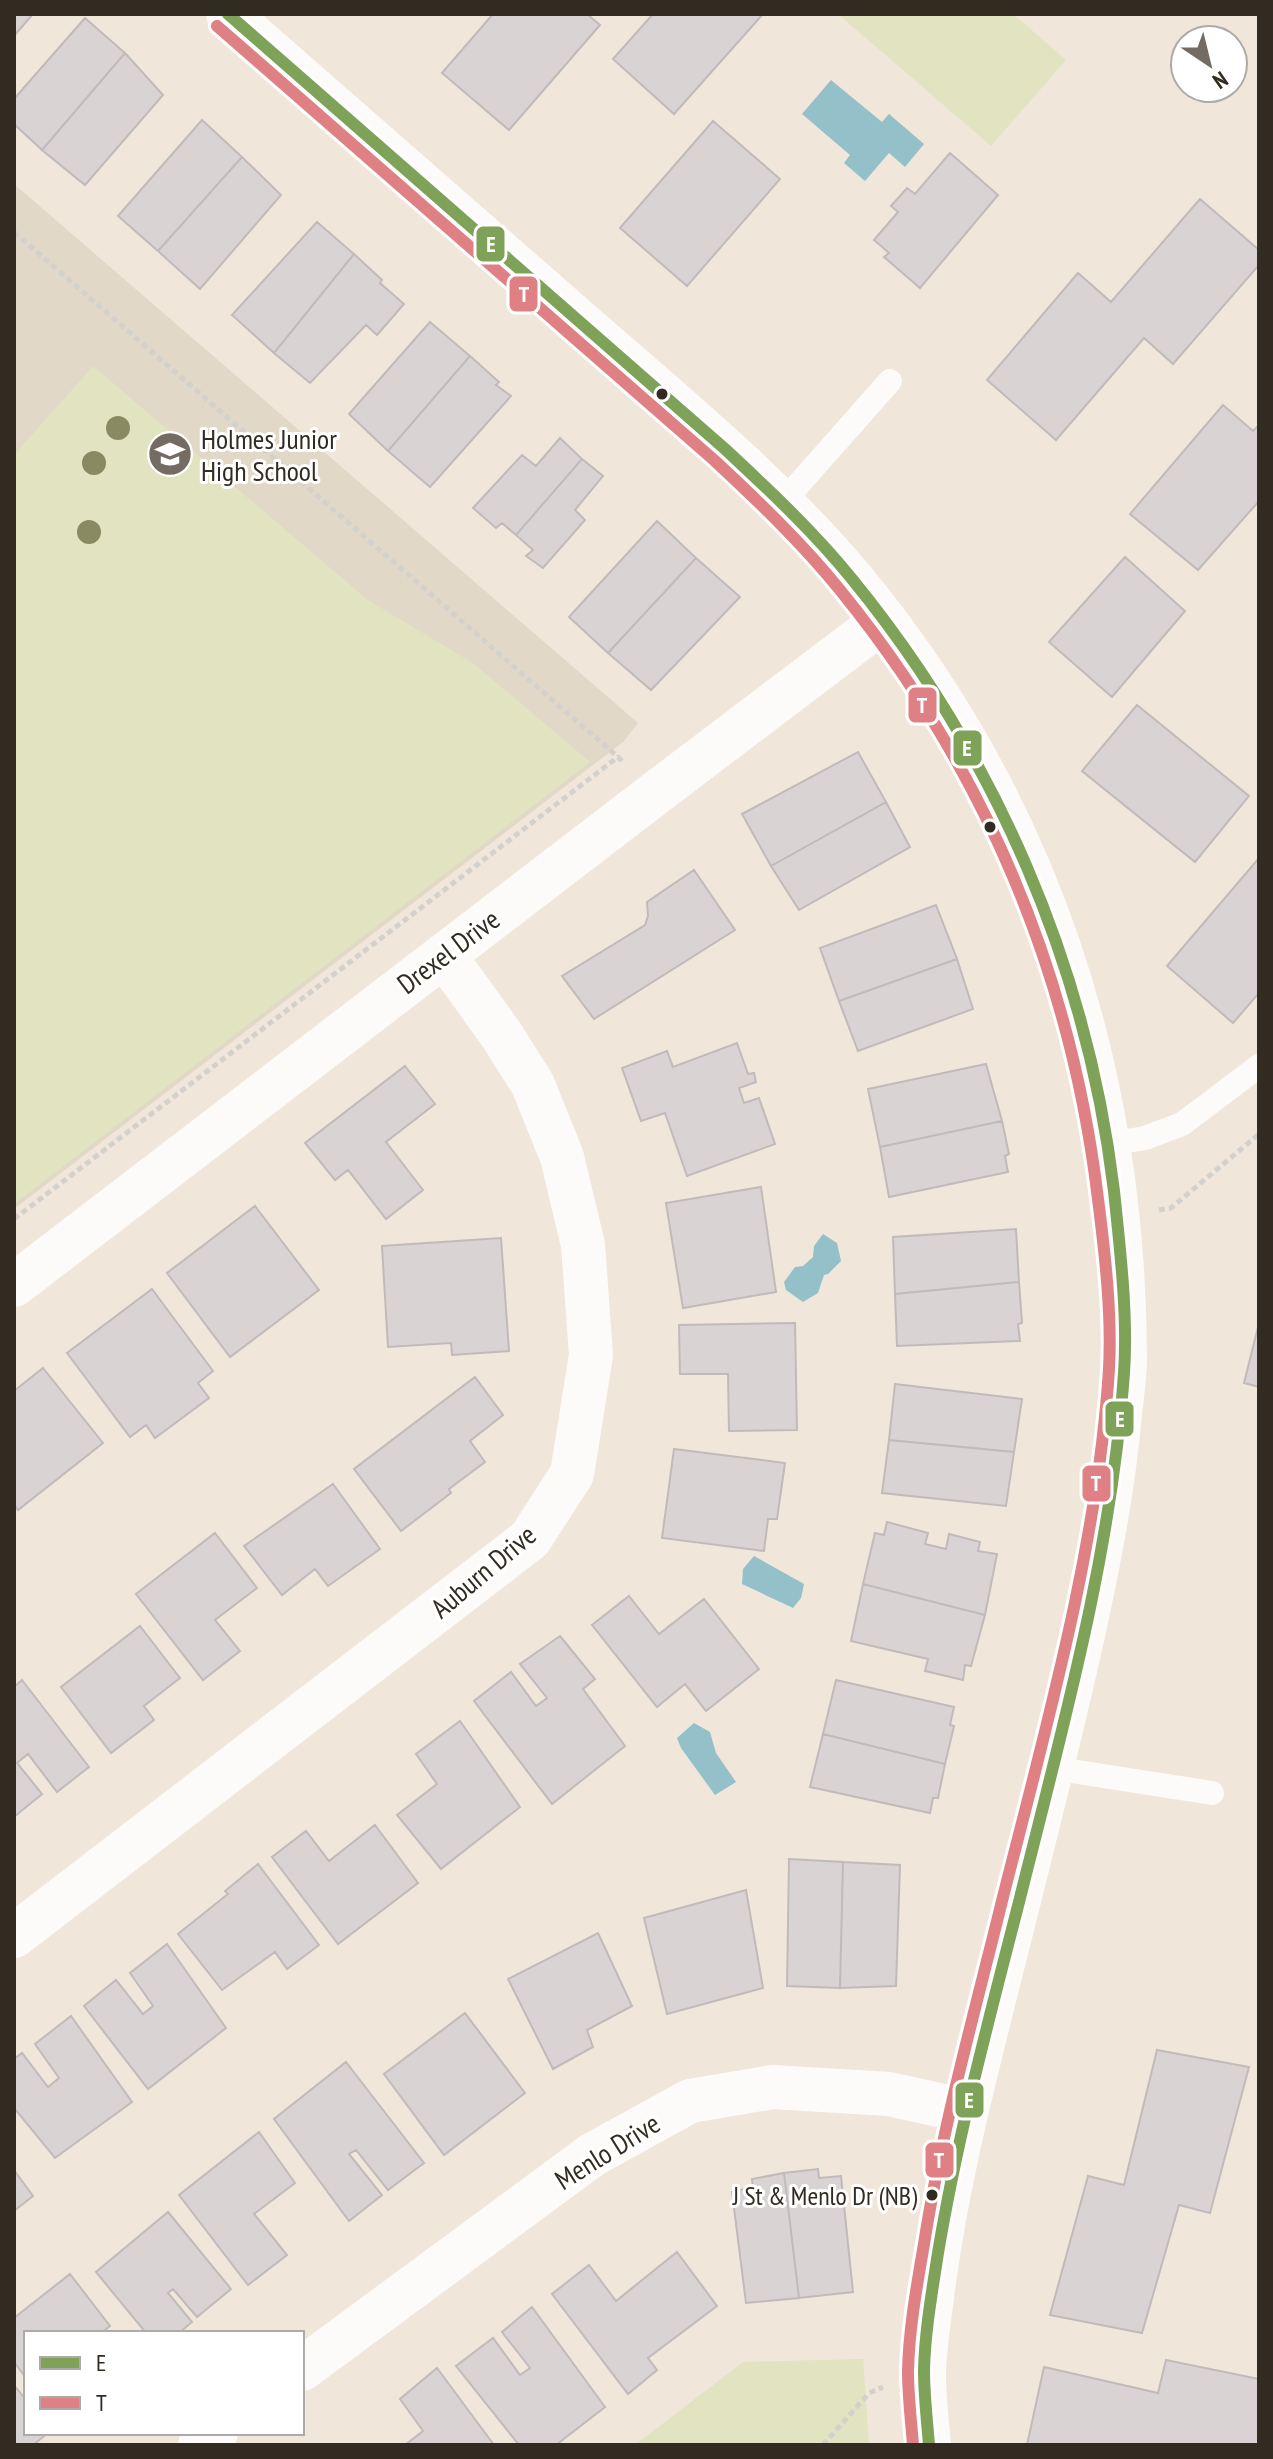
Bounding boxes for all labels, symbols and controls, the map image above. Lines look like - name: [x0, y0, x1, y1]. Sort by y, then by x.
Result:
- north arrow: [1169, 24, 1249, 104]
- text: N: [1208, 66, 1233, 95]
- line badge: E: [475, 225, 506, 263]
- text: E: [486, 230, 496, 258]
- line badge: T: [508, 275, 539, 313]
- text: T: [519, 280, 530, 308]
- unlabelled marker: [654, 386, 670, 402]
- place label: Holmes Junior High School: [201, 420, 337, 489]
- school or university icon: Holmes Junior High School: [146, 430, 194, 478]
- line badge: T: [907, 686, 938, 724]
- text: T: [917, 691, 928, 719]
- line badge: E: [952, 729, 983, 767]
- text: E: [962, 734, 972, 762]
- unlabelled marker: [982, 819, 998, 835]
- street label: Drexel Drive: [389, 900, 507, 1002]
- line badge: E: [1104, 1400, 1135, 1438]
- text: E: [1115, 1405, 1125, 1433]
- line badge: T: [1081, 1464, 1112, 1503]
- text: T: [1091, 1469, 1102, 1497]
- street label: Auburn Drive: [423, 1516, 543, 1626]
- line badge: E: [954, 2081, 985, 2119]
- text: E: [964, 2086, 974, 2114]
- street label: Menlo Drive: [548, 2104, 666, 2198]
- line badge: T: [924, 2141, 955, 2179]
- text: T: [934, 2146, 945, 2174]
- place label: J St & Menlo Dr (NB): [732, 2179, 917, 2212]
- marker: J St & Menlo Dr (NB): [924, 2187, 940, 2203]
- legend: [24, 2331, 304, 2435]
- text: E: [96, 2347, 106, 2378]
- text: T: [96, 2387, 107, 2418]

